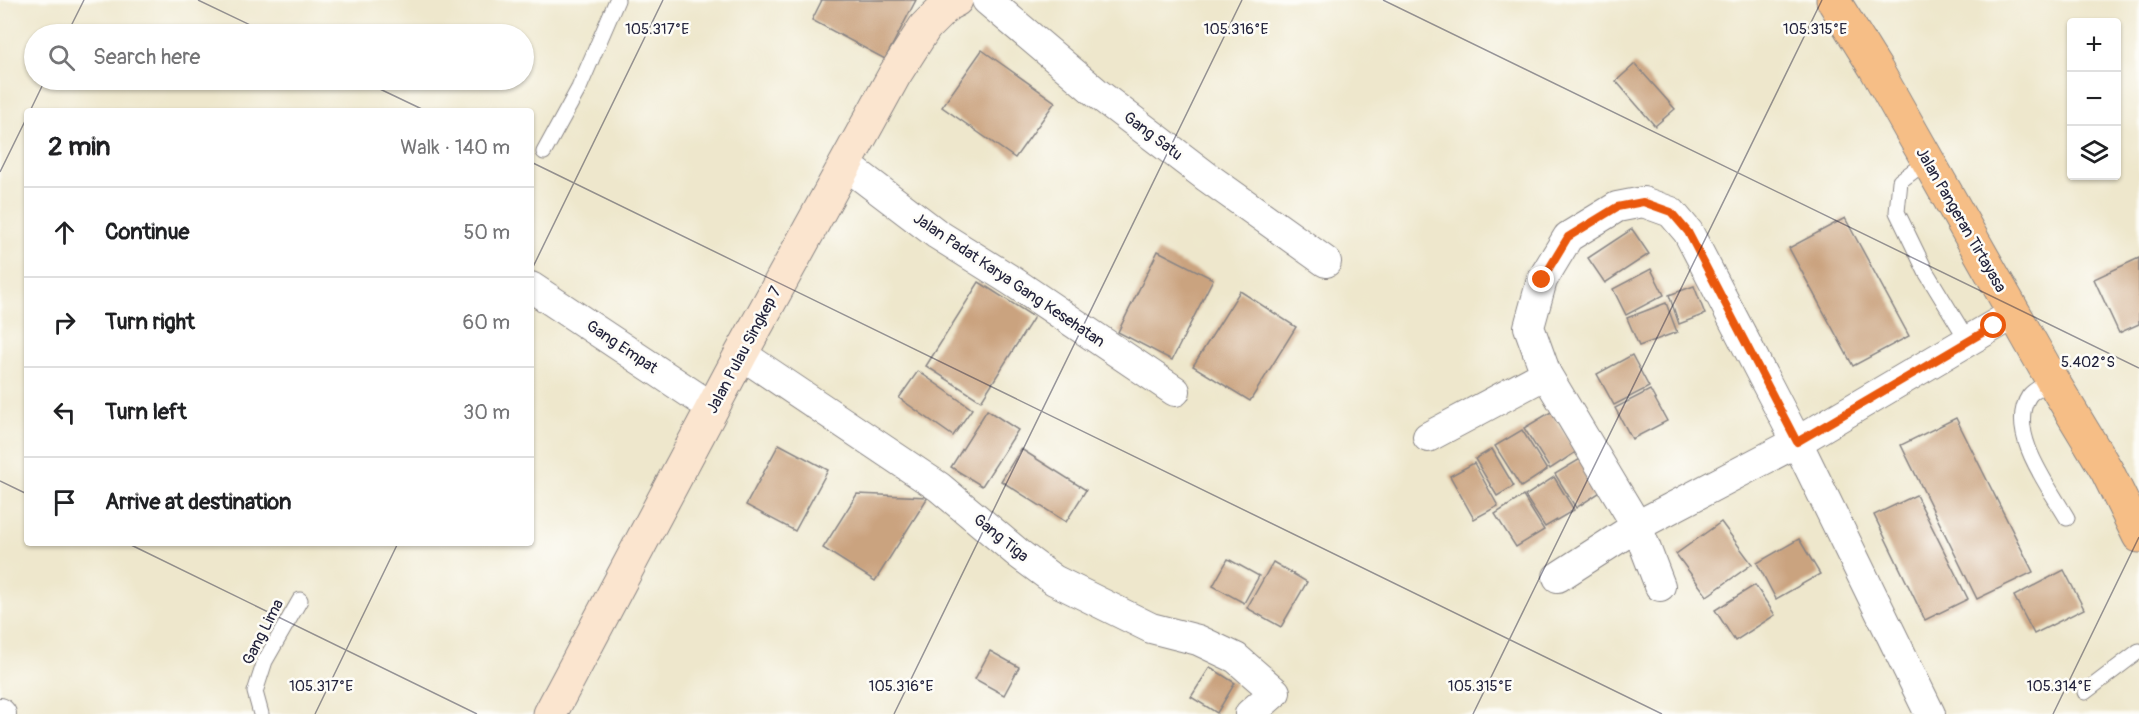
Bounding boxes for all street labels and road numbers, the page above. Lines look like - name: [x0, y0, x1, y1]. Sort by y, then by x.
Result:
- street label: Gang Satu: [1119, 107, 1187, 165]
- street label: Jalan Pangeran Tirtayasa: [1911, 144, 2011, 296]
- street label: Jalan Padat Karya Gang Kesehatan: [909, 208, 1109, 352]
- street label: Jalan Pulau Singkep 7: [702, 283, 786, 417]
- street label: Gang Empat: [583, 316, 662, 378]
- street label: Gang Tiga: [969, 510, 1033, 566]
- street label: Gang Lima: [238, 596, 288, 668]

